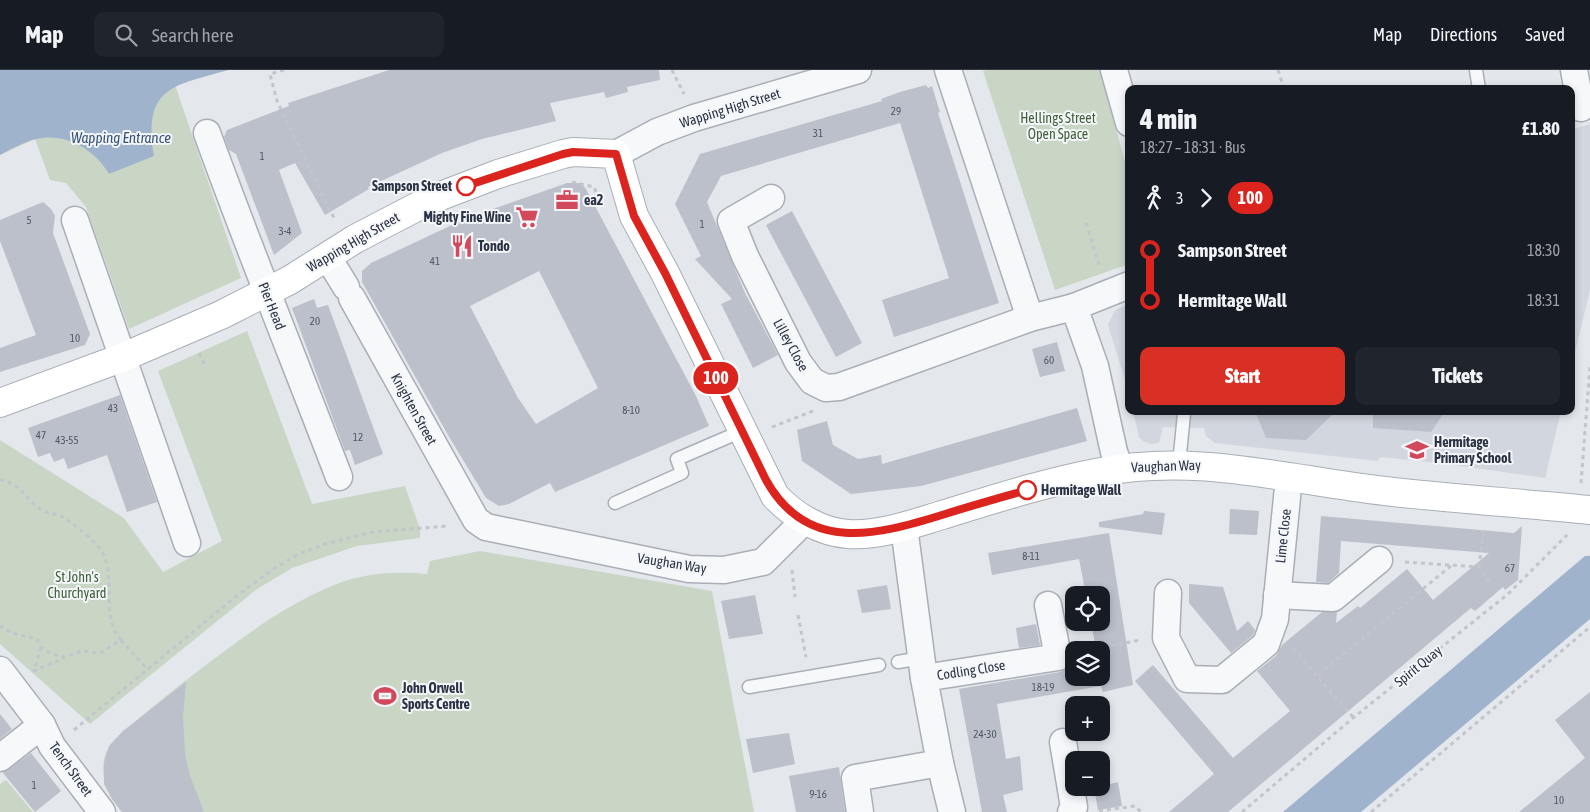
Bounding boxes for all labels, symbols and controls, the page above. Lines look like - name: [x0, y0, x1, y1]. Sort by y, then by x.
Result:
- search box: [94, 12, 444, 57]
- text: Map: [25, 21, 64, 48]
- icon: search: [112, 21, 140, 49]
- text: Search here: [152, 24, 234, 46]
- text: Map: [1373, 24, 1402, 45]
- text: Directions: [1430, 24, 1497, 45]
- text: Saved: [1525, 24, 1565, 45]
- street label: Wapping High Street: [678, 85, 782, 131]
- text: 4 min: [1140, 103, 1197, 135]
- house number: 29: [891, 105, 901, 117]
- park label: Hellings Street Open Space: [1020, 110, 1096, 142]
- text: £1.80: [1522, 117, 1560, 139]
- house number: 31: [813, 127, 823, 139]
- water label: Wapping Entrance: [71, 129, 171, 146]
- text: 18:27 – 18:31 · Bus: [1140, 138, 1245, 156]
- house number: 1: [259, 150, 265, 162]
- marker: Sampson Street: [456, 176, 476, 196]
- place label: Sampson Street: [372, 178, 452, 194]
- icon: walk: [1140, 184, 1168, 212]
- icon: forward: [1192, 184, 1220, 212]
- office icon: ea2: [554, 187, 580, 213]
- text: 100: [1238, 187, 1263, 208]
- text: 3: [1176, 189, 1184, 207]
- place label: ea2: [584, 192, 604, 208]
- supermarket icon: Mighty Fine Wine: [514, 204, 540, 230]
- street label: Wapping High Street: [304, 209, 402, 275]
- place label: Mighty Fine Wine: [423, 209, 511, 225]
- house number: 5: [26, 214, 32, 226]
- house number: 1: [699, 218, 705, 230]
- house number: 3-4: [278, 225, 292, 237]
- restaurant icon: Tondo: [449, 233, 475, 259]
- place label: Tondo: [478, 238, 510, 254]
- text: Sampson Street: [1178, 239, 1287, 261]
- text: 18:30: [1527, 241, 1560, 259]
- house number: 41: [430, 255, 440, 267]
- street label: Pier Head: [255, 280, 289, 332]
- text: Hermitage Wall: [1178, 289, 1287, 311]
- text: 18:31: [1527, 291, 1560, 309]
- house number: 20: [310, 315, 320, 327]
- street label: Lilley Close: [770, 316, 812, 374]
- house number: 10: [70, 332, 80, 344]
- button: Start: [1140, 347, 1345, 405]
- button: Tickets: [1355, 347, 1560, 405]
- house number: 60: [1044, 354, 1054, 366]
- line badge: 100: [687, 362, 745, 394]
- text: 100: [703, 367, 729, 388]
- street label: Knighten Street: [388, 370, 440, 448]
- house number: 43: [108, 402, 118, 414]
- house number: 8-10: [622, 404, 640, 416]
- house number: 47: [36, 429, 46, 441]
- house number: 12: [353, 431, 363, 443]
- house number: 43-55: [55, 434, 79, 446]
- place label: Hermitage Primary School: [1434, 434, 1512, 466]
- school or university icon: Hermitage Primary School: [1404, 437, 1430, 463]
- street label: Vaughan Way: [1131, 457, 1201, 475]
- marker: Hermitage Wall: [1017, 480, 1037, 500]
- place label: Hermitage Wall: [1041, 482, 1121, 498]
- street label: Lime Close: [1272, 508, 1294, 564]
- street label: Vaughan Way: [636, 550, 708, 576]
- house number: 8-11: [1022, 550, 1040, 562]
- house number: 67: [1505, 562, 1515, 574]
- park label: St John's Churchyard: [48, 569, 106, 601]
- map controls: [1065, 586, 1110, 796]
- button: locate: [1065, 586, 1110, 631]
- button: layers: [1065, 641, 1110, 686]
- street label: Spirit Quay: [1391, 642, 1445, 690]
- street label: Codling Close: [936, 657, 1006, 683]
- place label: John Orwell Sports Centre: [401, 680, 470, 712]
- house number: 18-19: [1032, 681, 1054, 693]
- sports icon: John Orwell Sports Centre: [372, 683, 398, 709]
- button: +: [1065, 696, 1110, 741]
- house number: 24-30: [973, 728, 997, 740]
- street label: Tench Street: [46, 739, 96, 799]
- button: −: [1065, 751, 1110, 796]
- house number: 1: [31, 779, 37, 791]
- house number: 9-16: [809, 788, 827, 800]
- house number: 10: [1554, 794, 1564, 806]

